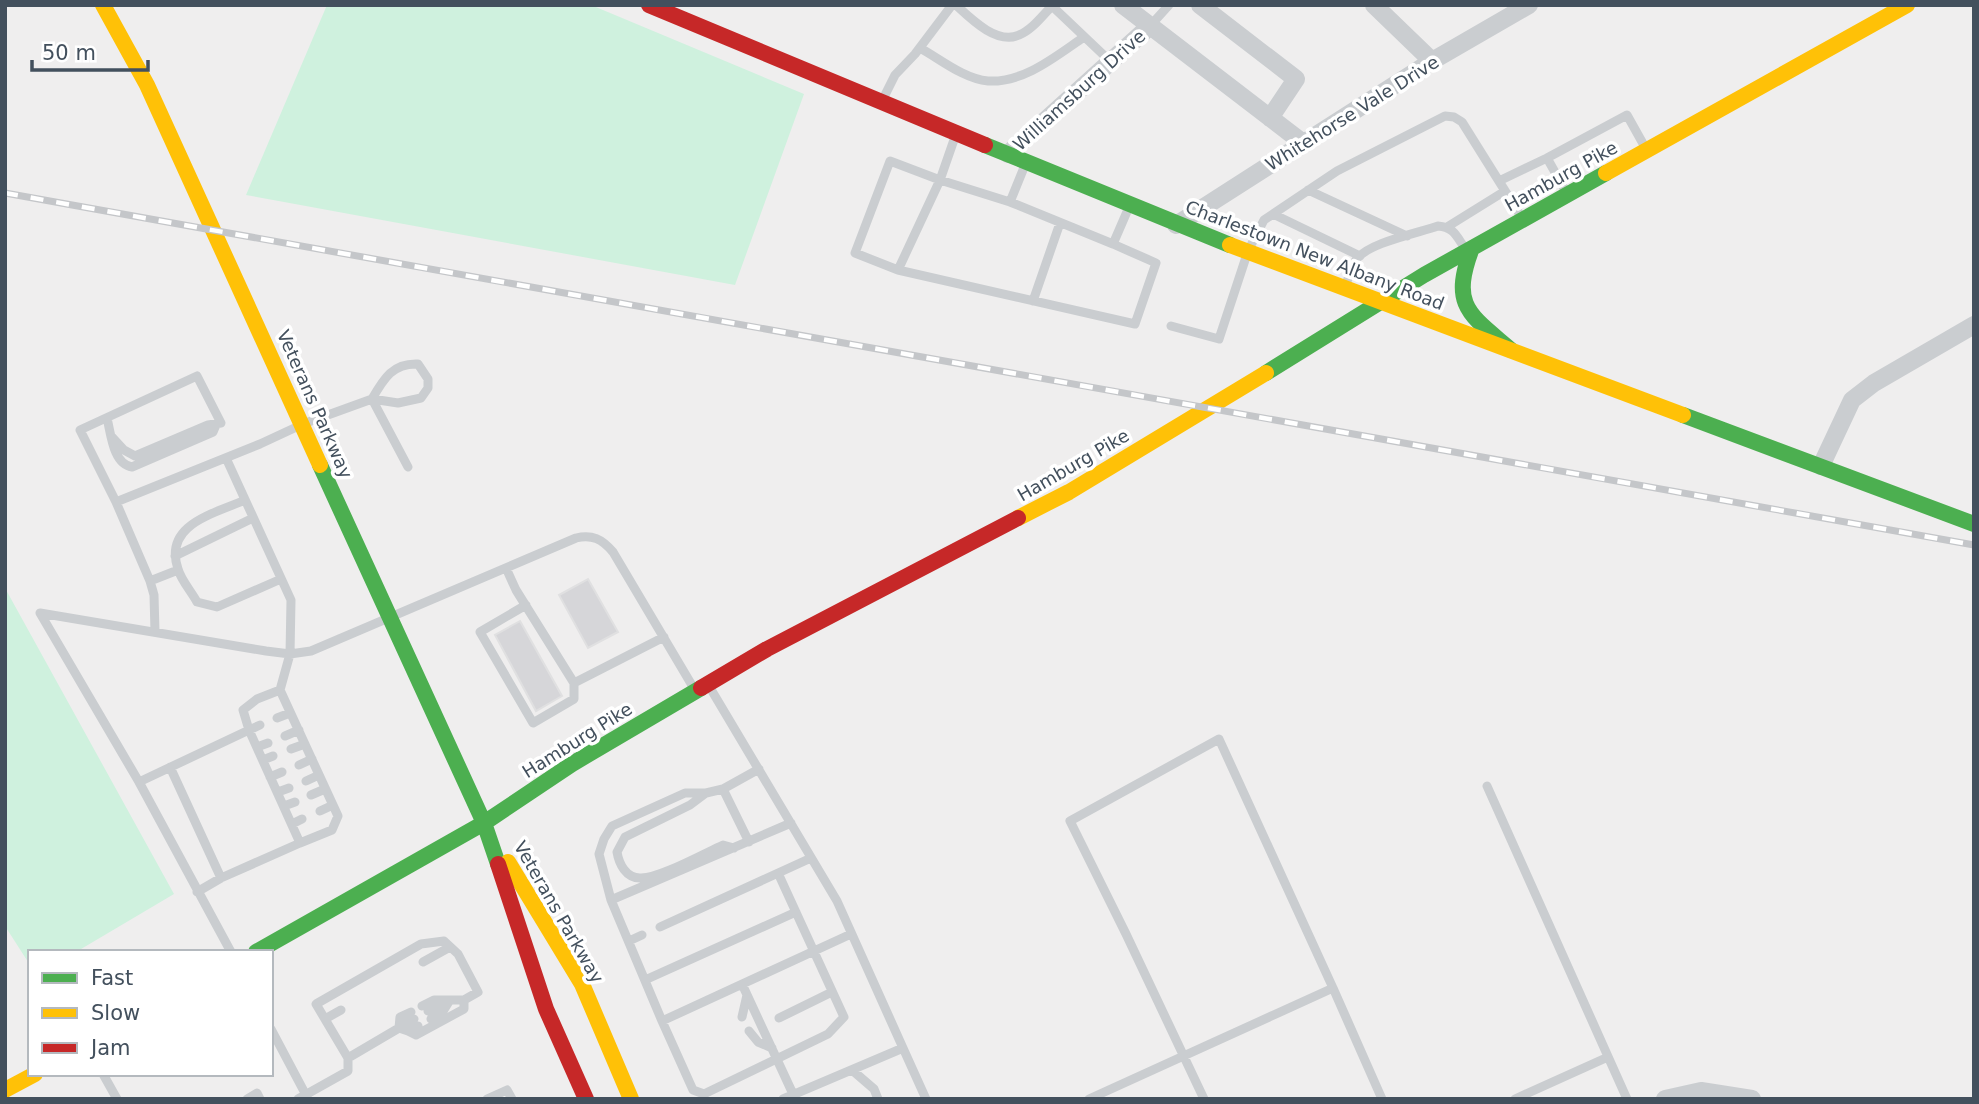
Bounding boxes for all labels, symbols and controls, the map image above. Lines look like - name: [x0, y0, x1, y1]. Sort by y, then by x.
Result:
- street label: Williamsburg Drive: [1009, 25, 1149, 155]
- scale bar: [32, 28, 147, 72]
- text: 50 m: [42, 41, 96, 65]
- street label: Whitehorse Vale Drive: [1262, 51, 1442, 175]
- street label: Hamburg Pike: [1501, 136, 1621, 216]
- street label: Charlestown New Albany Road: [1183, 196, 1447, 314]
- street label: Veterans Parkway: [273, 326, 357, 482]
- street label: Hamburg Pike: [1013, 425, 1133, 505]
- street label: Hamburg Pike: [518, 698, 636, 782]
- street label: Veterans Parkway: [510, 837, 608, 987]
- legend: [28, 950, 273, 1076]
- text: Fast: [91, 966, 133, 990]
- text: Slow: [91, 1001, 140, 1025]
- text: Jam: [89, 1036, 131, 1060]

